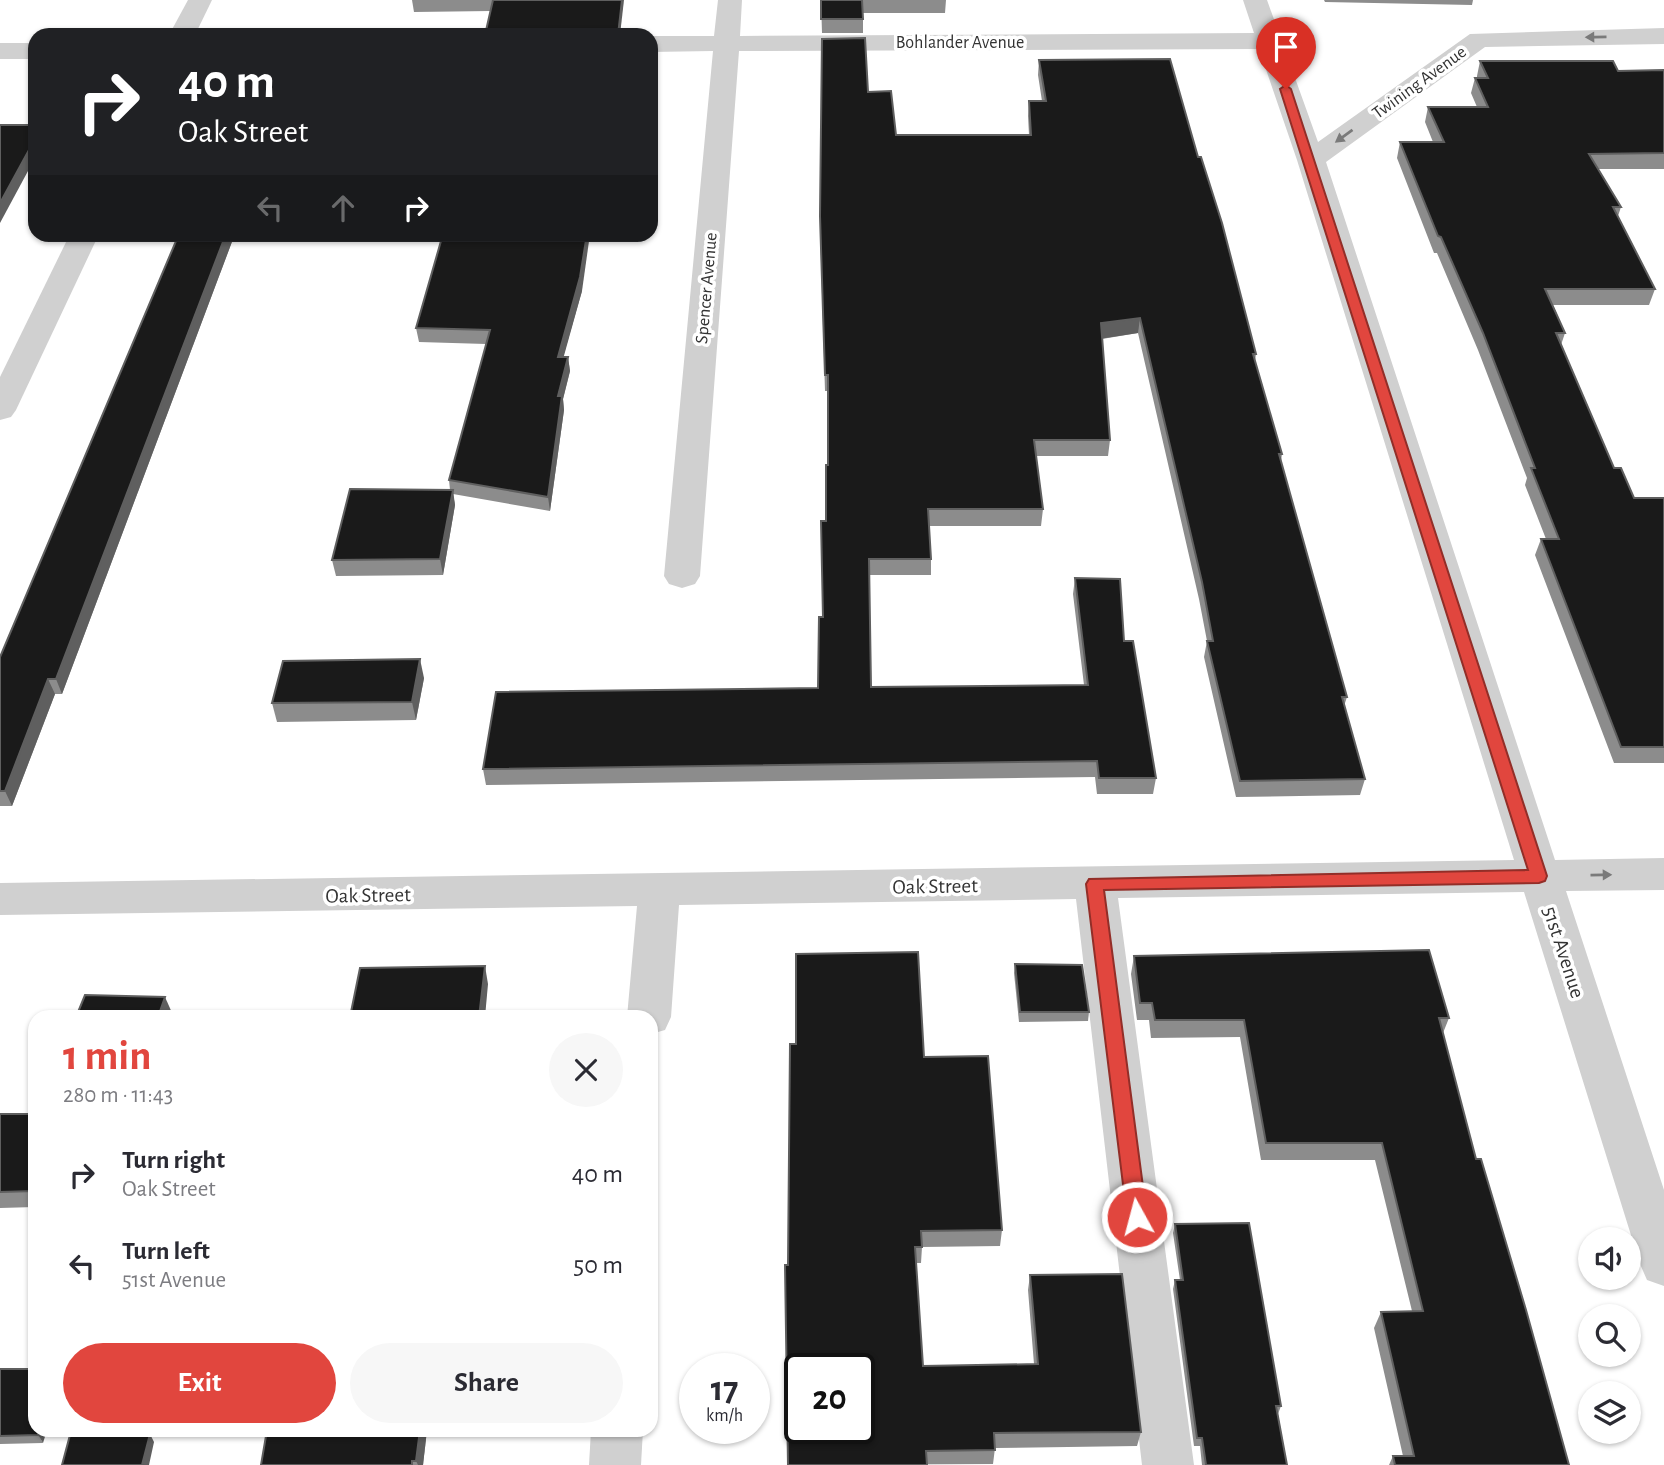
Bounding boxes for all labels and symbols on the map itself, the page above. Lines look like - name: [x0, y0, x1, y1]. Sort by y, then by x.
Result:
- pin: [1256, 17, 1316, 89]
- one-way arrow: [1585, 31, 1607, 43]
- street label: Bohlander Avenue: [896, 34, 1024, 52]
- street label: Twining Avenue: [1369, 43, 1470, 123]
- one-way arrow: [1335, 129, 1353, 143]
- street label: Spencer Avenue: [693, 232, 721, 345]
- one-way arrow: [1591, 869, 1613, 881]
- street label: Oak Street: [892, 875, 978, 898]
- street label: Oak Street: [325, 884, 411, 907]
- street label: 51st Avenue: [1539, 904, 1588, 1001]
- position arrow: [1100, 1180, 1174, 1254]
- speed limit sign: 20: [784, 1353, 875, 1444]

